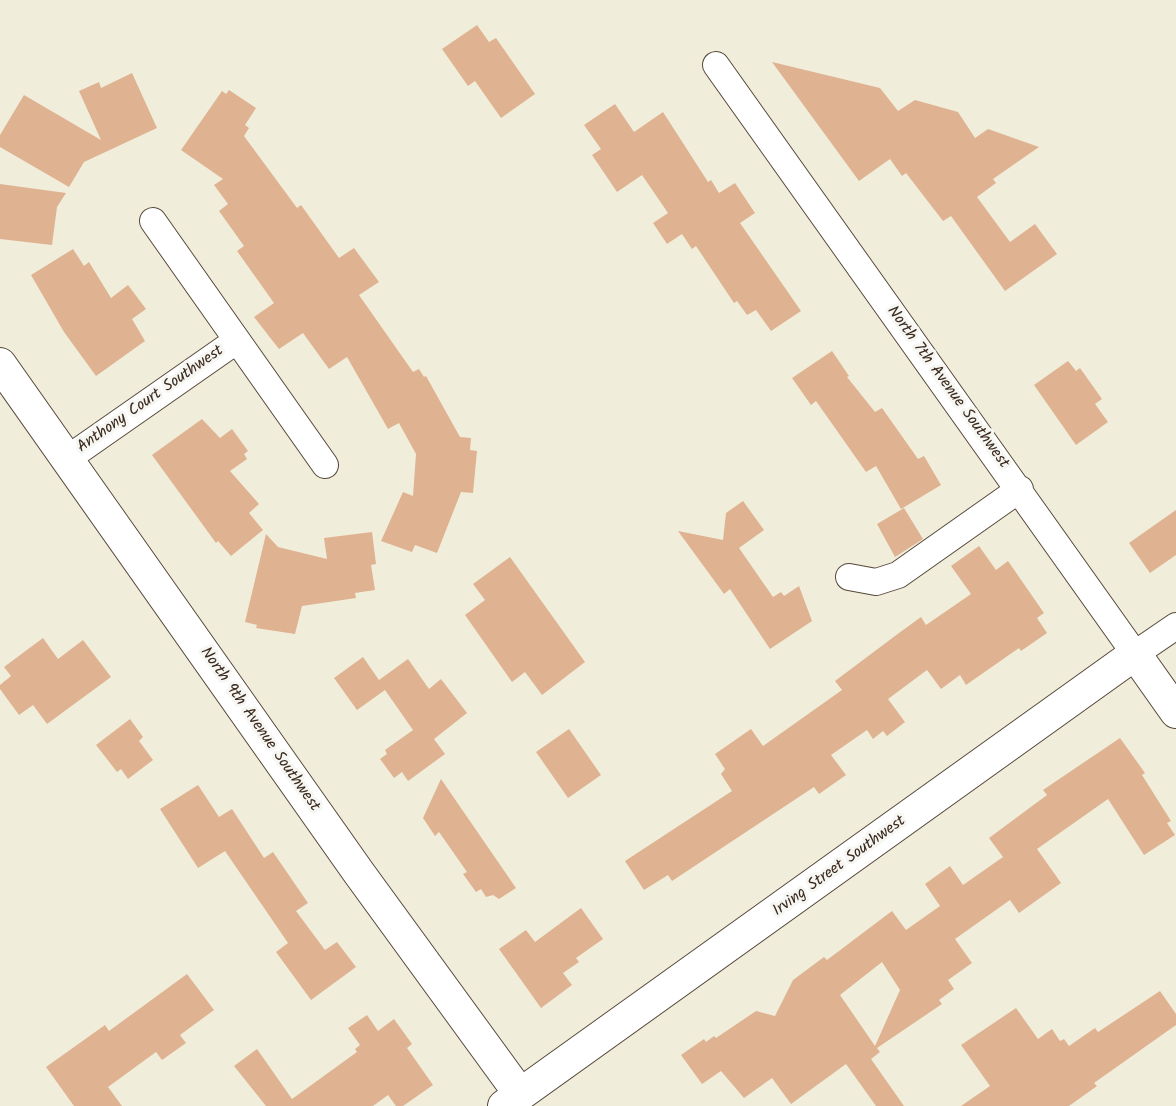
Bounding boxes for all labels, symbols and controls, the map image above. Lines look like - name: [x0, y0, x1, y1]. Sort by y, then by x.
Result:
- street label: North 7th Avenue Southwest: [882, 303, 1012, 473]
- street label: Anthony Court Southwest: [74, 342, 228, 458]
- street label: North 9th Avenue Southwest: [195, 644, 323, 816]
- street label: Irving Street Southwest: [770, 812, 910, 922]

